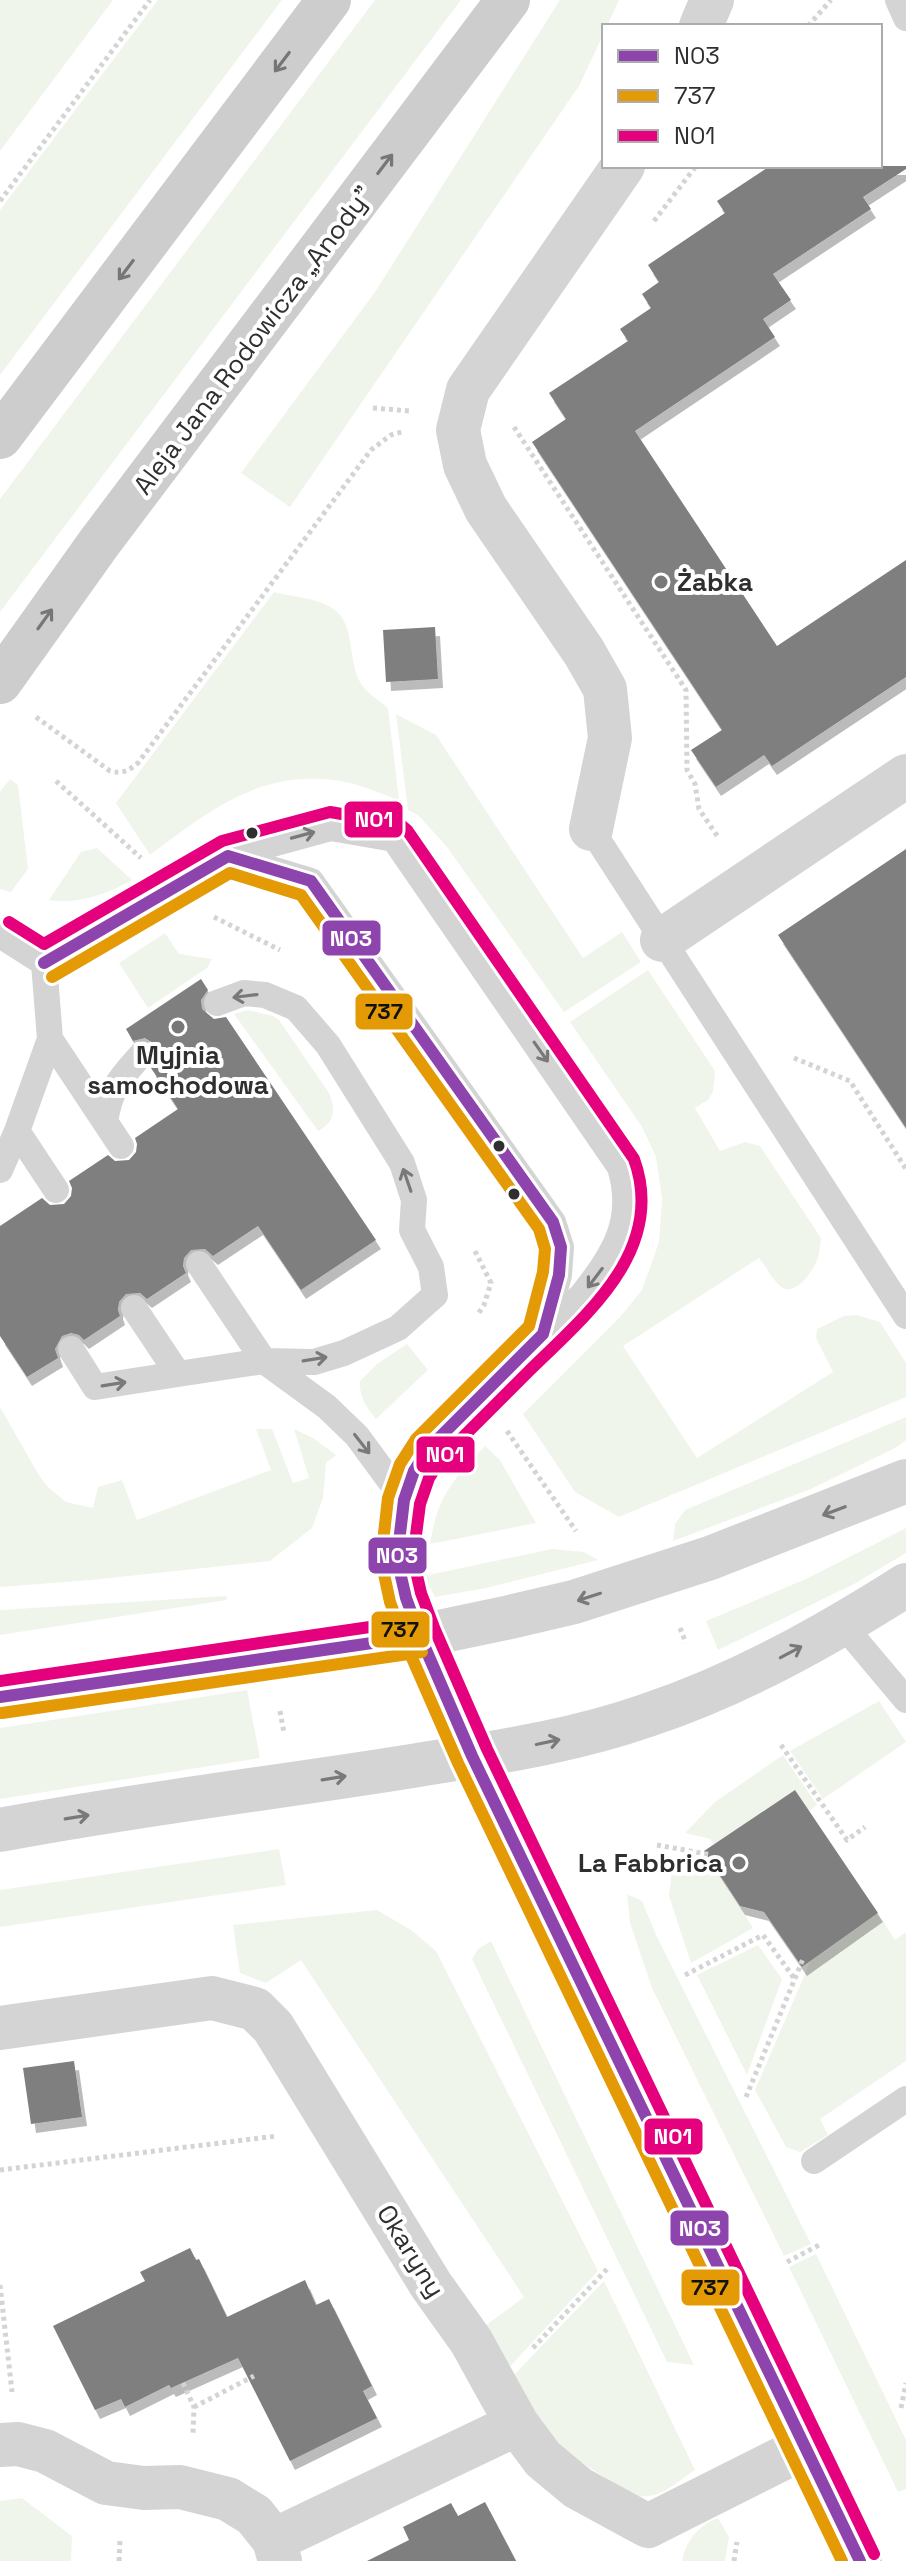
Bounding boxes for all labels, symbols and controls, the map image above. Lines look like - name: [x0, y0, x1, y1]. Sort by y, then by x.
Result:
- legend: [602, 24, 882, 168]
- text: N03: [674, 40, 720, 71]
- one-way arrow: [274, 51, 290, 73]
- text: 737: [674, 80, 716, 111]
- text: N01: [674, 120, 715, 151]
- one-way arrow: [377, 153, 394, 175]
- street label: Aleja Jana Rodowicza „Anody”: [126, 179, 380, 501]
- one-way arrow: [117, 259, 134, 280]
- place label: Żabka: [677, 565, 753, 599]
- marker: Żabka: [652, 573, 670, 591]
- one-way arrow: [37, 608, 54, 630]
- line badge: N01: [343, 800, 404, 839]
- text: N01: [355, 805, 393, 833]
- unlabelled marker: [244, 825, 260, 841]
- one-way arrow: [289, 827, 315, 842]
- line badge: N03: [321, 919, 382, 957]
- text: N03: [330, 924, 372, 952]
- one-way arrow: [232, 989, 258, 1004]
- line badge: 737: [354, 992, 414, 1031]
- text: 737: [365, 997, 403, 1025]
- marker: Myjnia samochodowa: [169, 1018, 187, 1036]
- place label: Myjnia samochodowa: [87, 1038, 269, 1102]
- one-way arrow: [533, 1040, 549, 1062]
- unlabelled marker: [491, 1138, 507, 1154]
- one-way arrow: [399, 1167, 414, 1192]
- unlabelled marker: [506, 1186, 522, 1202]
- one-way arrow: [586, 1267, 603, 1289]
- one-way arrow: [302, 1351, 328, 1366]
- one-way arrow: [101, 1376, 126, 1391]
- one-way arrow: [354, 1433, 371, 1454]
- line badge: N01: [415, 1435, 476, 1474]
- text: N01: [426, 1440, 464, 1468]
- one-way arrow: [822, 1505, 847, 1519]
- line badge: N03: [367, 1536, 428, 1575]
- text: N03: [376, 1541, 418, 1569]
- one-way arrow: [576, 1591, 601, 1606]
- line badge: 737: [370, 1610, 431, 1649]
- text: 737: [381, 1615, 419, 1643]
- one-way arrow: [779, 1644, 802, 1660]
- one-way arrow: [535, 1734, 561, 1749]
- one-way arrow: [321, 1770, 346, 1785]
- one-way arrow: [64, 1809, 89, 1824]
- place label: La Fabbrica: [578, 1846, 723, 1880]
- marker: La Fabbrica: [730, 1854, 748, 1872]
- line badge: N01: [643, 2117, 704, 2156]
- text: N01: [654, 2122, 692, 2150]
- street label: Okaryny: [369, 2198, 453, 2304]
- line badge: N03: [669, 2209, 730, 2247]
- text: N03: [679, 2214, 721, 2242]
- line badge: 737: [680, 2268, 741, 2307]
- text: 737: [691, 2273, 729, 2301]

